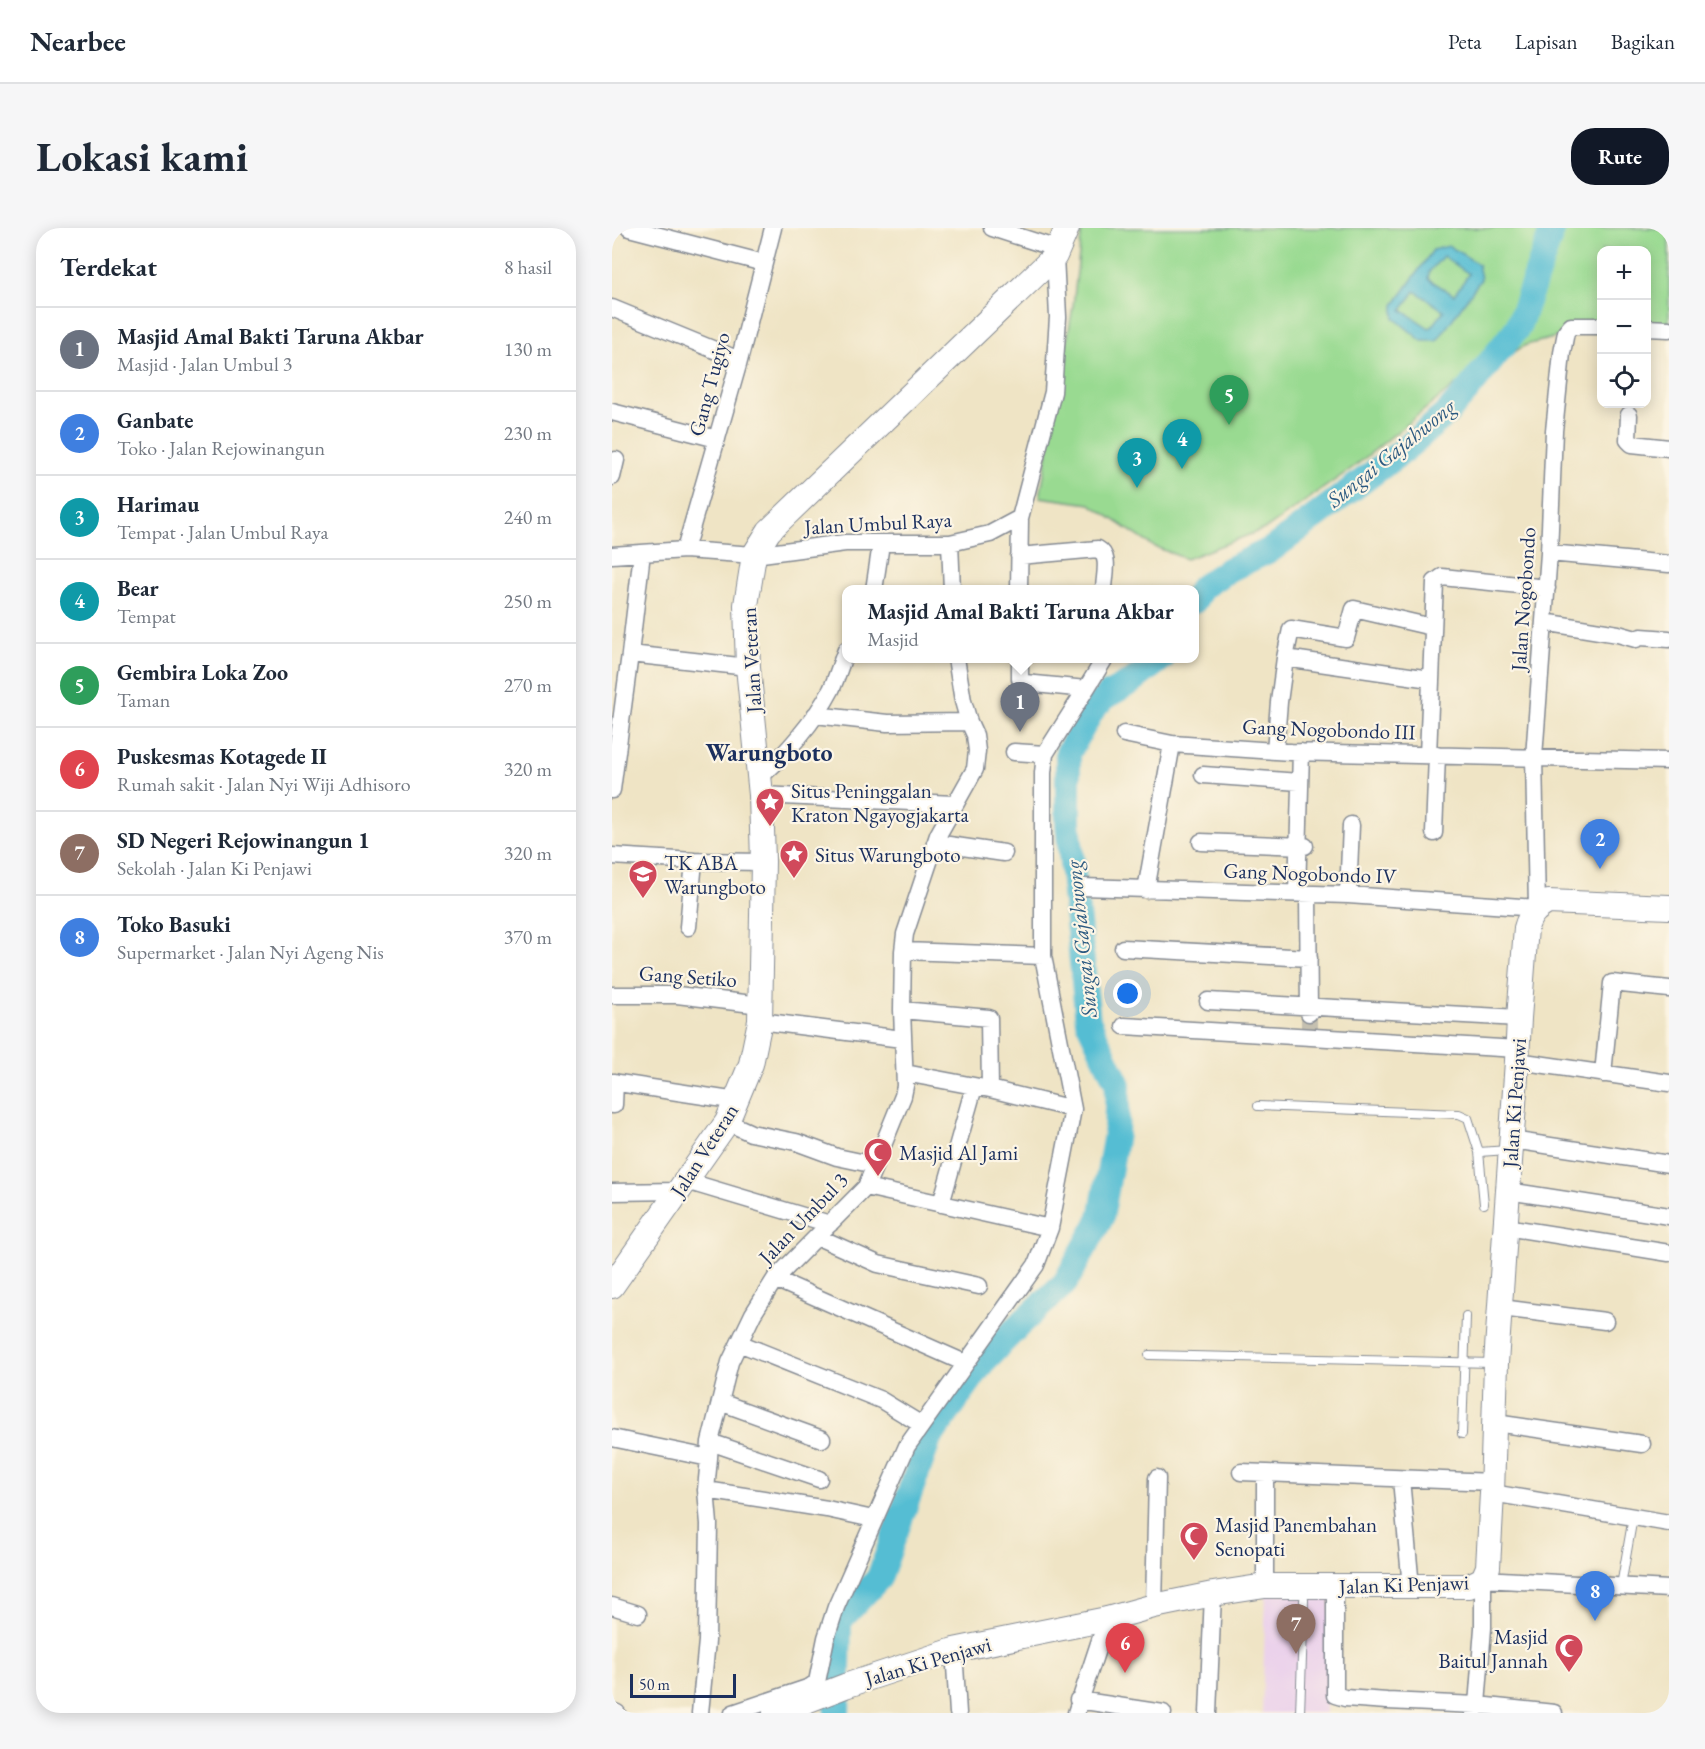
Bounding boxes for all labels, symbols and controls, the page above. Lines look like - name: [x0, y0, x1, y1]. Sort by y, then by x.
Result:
- text: Nearbee: [30, 23, 126, 59]
- text: Peta: [1448, 28, 1482, 55]
- text: Lapisan: [1515, 28, 1578, 55]
- text: Bagikan: [1611, 28, 1675, 55]
- button: Rute: [1571, 128, 1669, 185]
- text: Lokasi kami: [36, 129, 248, 184]
- map controls: [1597, 246, 1651, 408]
- button: +: [1597, 246, 1651, 300]
- text: Terdekat: [60, 250, 157, 284]
- text: 8 hasil: [504, 254, 552, 280]
- button: −: [1597, 300, 1651, 354]
- text: Masjid Amal Bakti Taruna Akbar: [117, 322, 424, 351]
- street label: Gang Tugiyo: [682, 329, 736, 439]
- text: 1: [74, 336, 85, 362]
- text: 130 m: [504, 336, 552, 362]
- text: Masjid · Jalan Umbul 3: [117, 351, 292, 377]
- button: locate: [1597, 354, 1651, 408]
- pin: 5: [1210, 376, 1248, 425]
- water label: Sungai Gajahwong: [1320, 392, 1462, 515]
- text: Ganbate: [117, 406, 194, 435]
- text: 2: [74, 420, 85, 446]
- text: 230 m: [504, 420, 552, 446]
- pin: 4: [1162, 420, 1202, 469]
- text: Toko · Jalan Rejowinangun: [117, 435, 325, 461]
- pin: 3: [1118, 438, 1156, 488]
- text: Harimau: [117, 490, 199, 519]
- text: 3: [74, 504, 85, 530]
- text: 240 m: [504, 504, 552, 530]
- street label: Jalan Umbul Raya: [802, 506, 953, 540]
- text: Tempat · Jalan Umbul Raya: [117, 519, 328, 545]
- street label: Jalan Nogobondo: [1504, 526, 1541, 674]
- text: Bear: [117, 574, 159, 603]
- popup: [842, 585, 1199, 663]
- text: 4: [74, 588, 85, 614]
- text: 250 m: [504, 588, 552, 614]
- text: Masjid Amal Bakti Taruna Akbar: [867, 597, 1174, 626]
- text: Tempat: [117, 603, 176, 629]
- street label: Jalan Veteran: [735, 607, 767, 715]
- text: Masjid: [867, 626, 919, 652]
- text: Gembira Loka Zoo: [117, 658, 288, 687]
- text: 5: [74, 672, 85, 698]
- text: 270 m: [504, 672, 552, 698]
- pin: 1: [1000, 682, 1040, 732]
- text: Taman: [117, 687, 170, 713]
- street label: Gang Nogobondo III: [1242, 712, 1416, 746]
- district label: Warungboto: [705, 737, 833, 769]
- text: Puskesmas Kotagede II: [117, 742, 327, 771]
- text: 6: [74, 756, 85, 782]
- text: 320 m: [504, 756, 552, 782]
- text: Rumah sakit · Jalan Nyi Wiji Adhisoro: [117, 771, 411, 797]
- place label: Situs Peninggalan Kraton Ngayogjakarta: [791, 777, 970, 828]
- place icon: Situs Peninggalan Kraton Ngayogjakarta: [754, 786, 786, 828]
- pin: 2: [1580, 820, 1620, 869]
- text: SD Negeri Rejowinangun 1: [117, 826, 370, 855]
- place icon: Situs Warungboto: [778, 838, 810, 880]
- text: 7: [74, 840, 85, 866]
- text: 320 m: [504, 840, 552, 866]
- place label: Situs Warungboto: [815, 841, 961, 868]
- place label: TK ABA Warungboto: [664, 849, 766, 900]
- text: Sekolah · Jalan Ki Penjawi: [117, 855, 312, 881]
- street label: Gang Nogobondo IV: [1223, 856, 1398, 890]
- school or university icon: TK ABA Warungboto: [627, 858, 659, 900]
- water label: Sungai Gajahwong: [1058, 858, 1104, 1020]
- text: Toko Basuki: [117, 910, 231, 939]
- text: 8: [74, 924, 85, 950]
- text: 370 m: [504, 924, 552, 950]
- text: Supermarket · Jalan Nyi Ageng Nis: [117, 939, 384, 965]
- street label: Gang Setiko: [638, 959, 738, 993]
- your location: [1113, 979, 1142, 1008]
- street label: Jalan Ki Penjawi: [1496, 1037, 1532, 1171]
- street label: Jalan Veteran: [663, 1098, 744, 1203]
- mosque icon: Masjid Al Jami: [862, 1136, 894, 1178]
- place label: Masjid Al Jami: [899, 1139, 1018, 1166]
- street label: Jalan Umbul 3: [751, 1166, 853, 1271]
- place label: Masjid Panembahan Senopati: [1215, 1511, 1377, 1562]
- mosque icon: Masjid Panembahan Senopati: [1178, 1520, 1210, 1562]
- street label: Jalan Ki Penjawi: [1337, 1568, 1469, 1600]
- pin: 8: [1576, 1572, 1614, 1621]
- pin: 7: [1276, 1604, 1316, 1654]
- place label: Masjid Baitul Jannah: [1438, 1623, 1548, 1674]
- pin: 6: [1106, 1624, 1144, 1673]
- street label: Jalan Ki Penjawi: [860, 1630, 994, 1692]
- mosque icon: Masjid Baitul Jannah: [1553, 1632, 1585, 1674]
- scale bar: [630, 1671, 736, 1698]
- text: 50 m: [639, 1674, 670, 1695]

